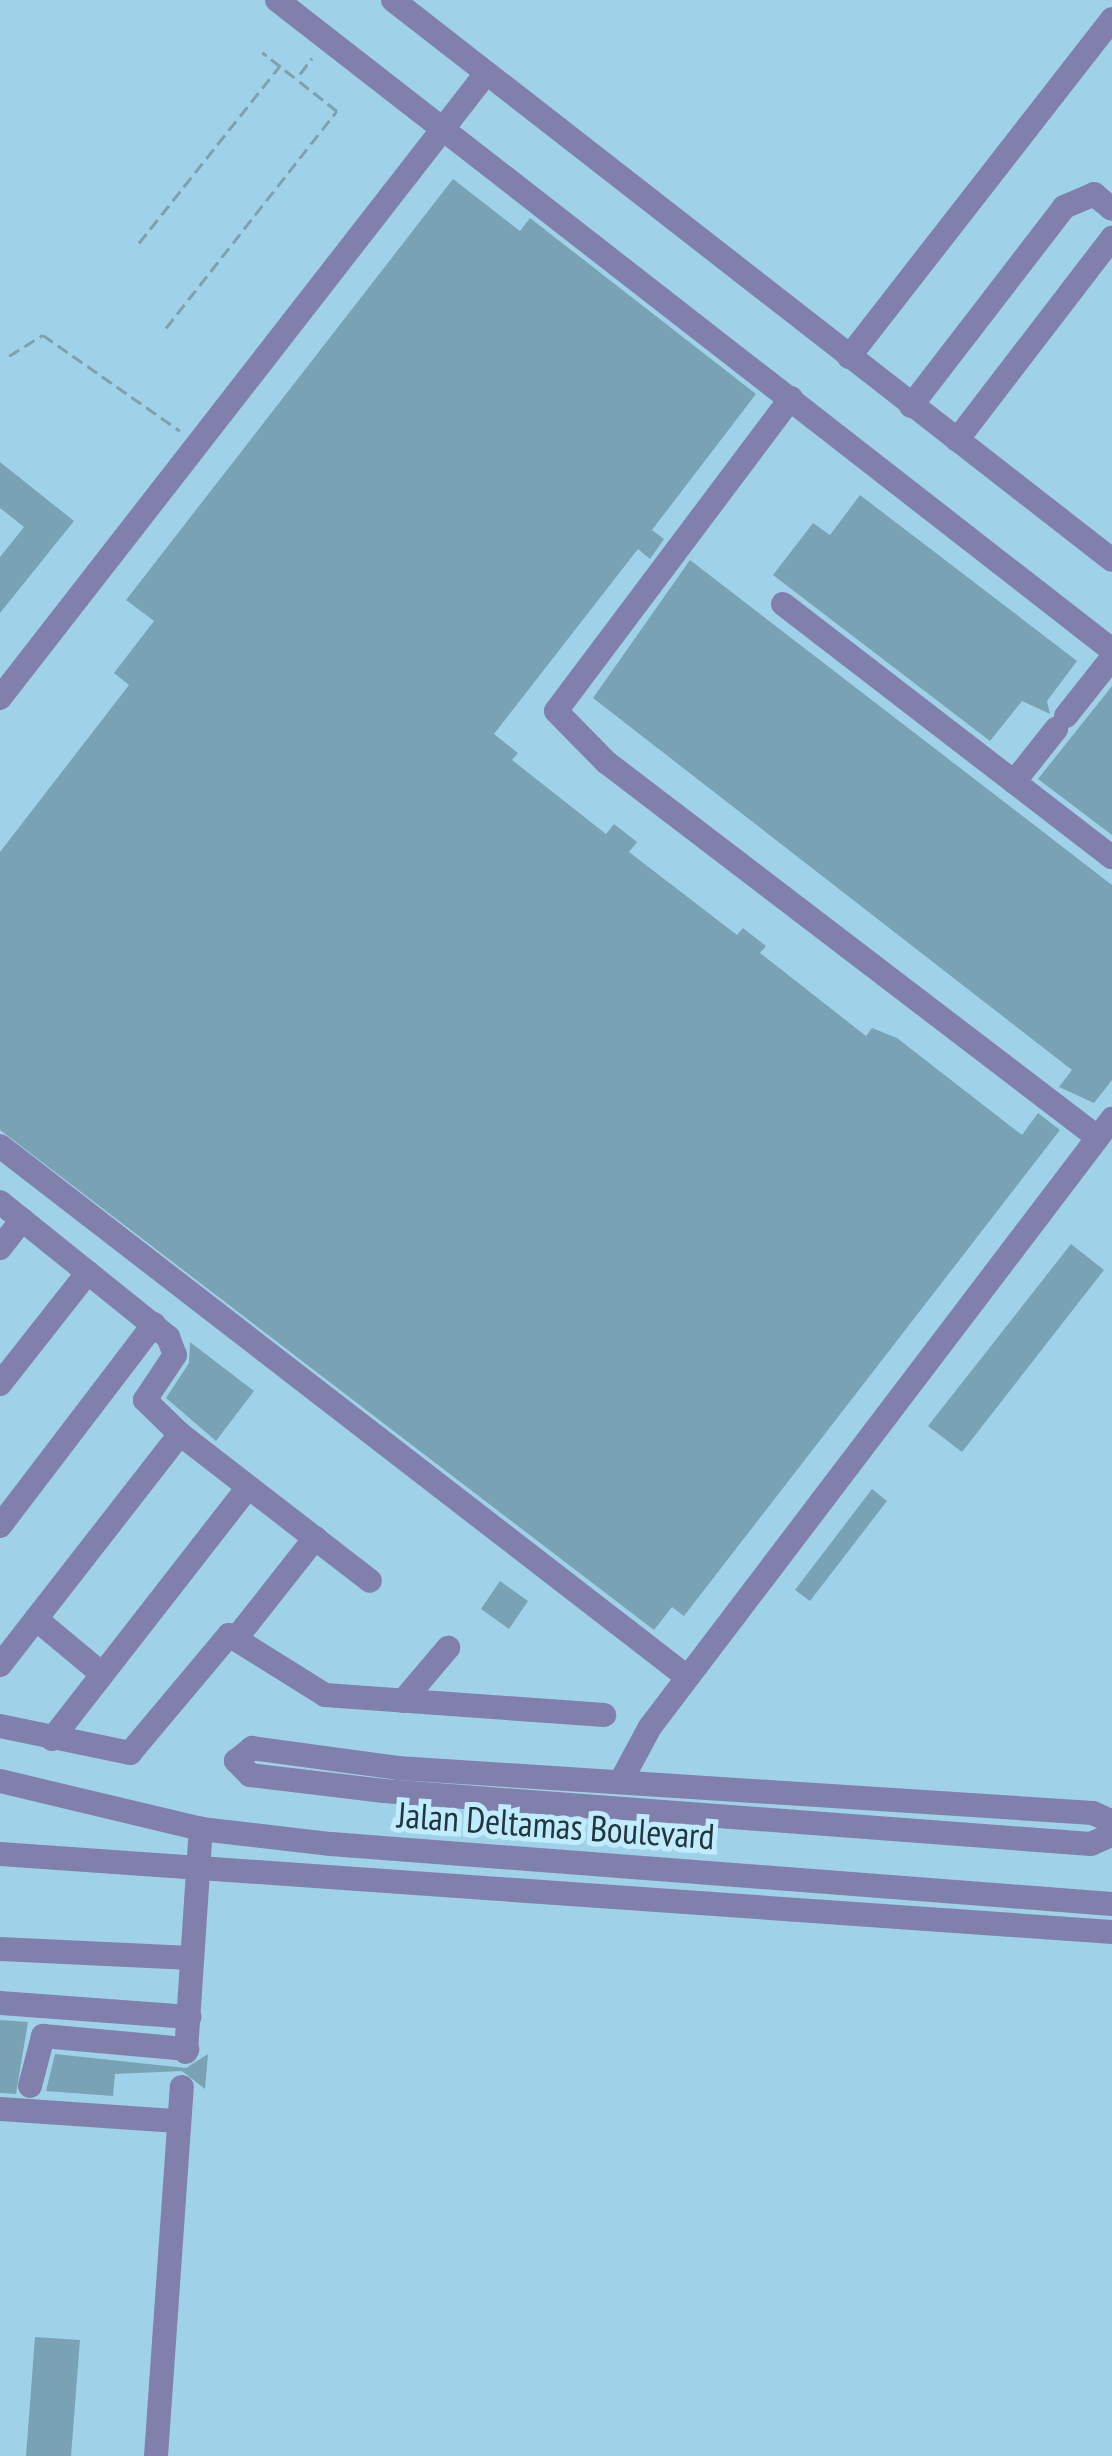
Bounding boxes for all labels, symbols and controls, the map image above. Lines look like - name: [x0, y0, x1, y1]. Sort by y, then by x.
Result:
- street label: Jalan Deltamas Boulevard: [396, 1792, 716, 1858]

